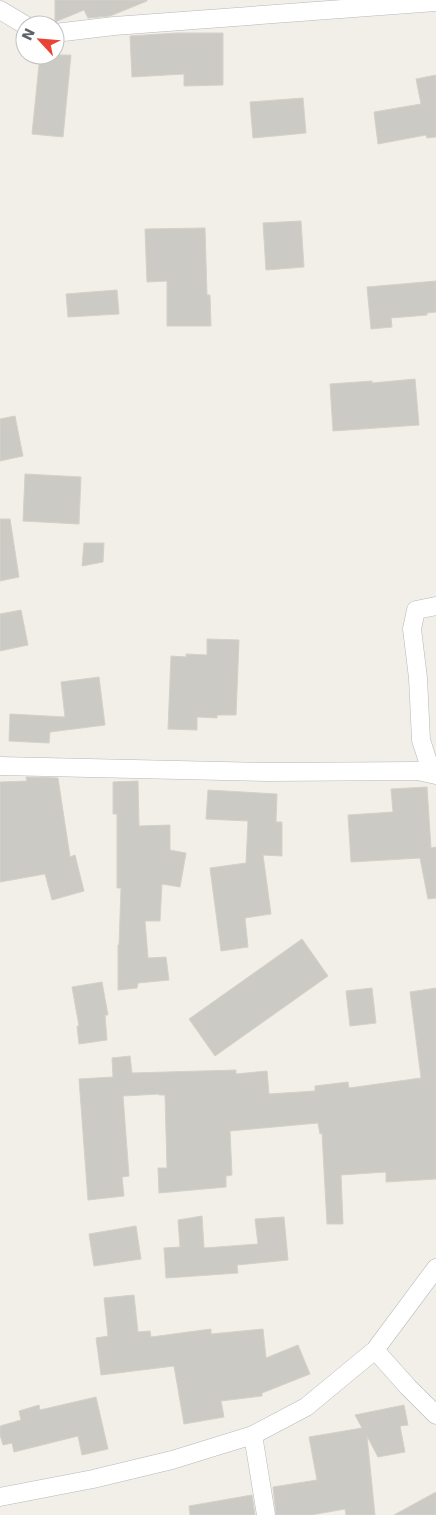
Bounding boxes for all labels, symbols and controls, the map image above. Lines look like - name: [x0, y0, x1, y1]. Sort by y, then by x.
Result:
- north arrow: [15, 15, 65, 65]
- text: N: [19, 26, 38, 43]

